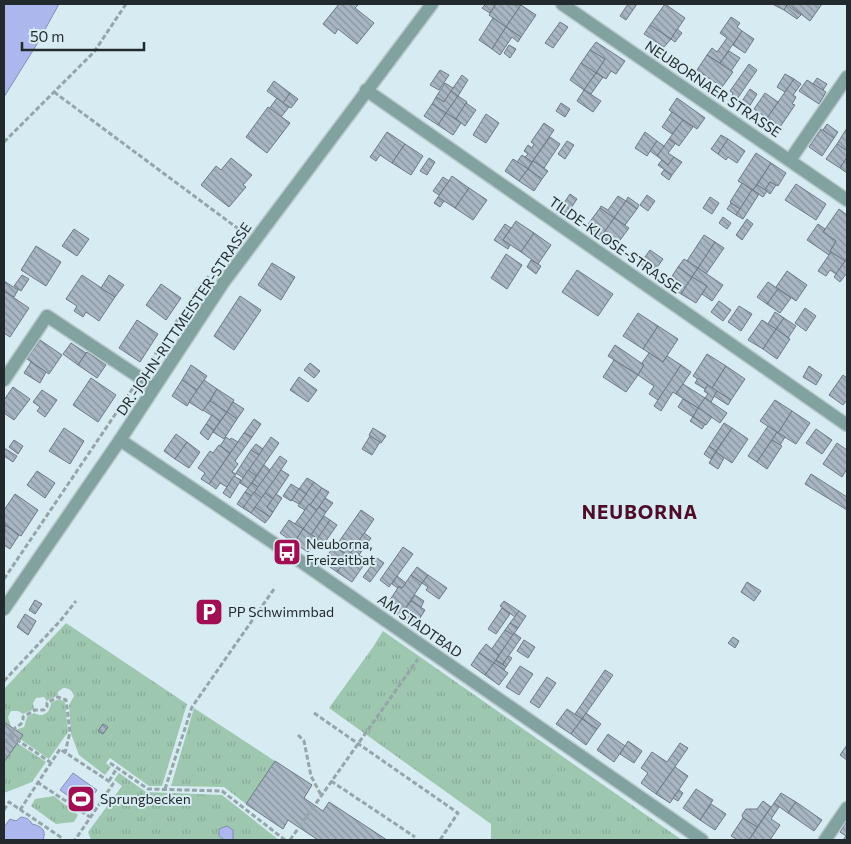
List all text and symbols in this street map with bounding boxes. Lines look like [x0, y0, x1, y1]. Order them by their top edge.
scale bar [22, 20, 145, 52]
text: 50 m [30, 27, 64, 45]
street label: NEUBORNAER STRASSE [642, 37, 784, 140]
street label: TILDE-KLOSE-STRASSE [546, 193, 685, 297]
street label: DR.-JOHN-RITTMEISTER-STRASSE [112, 219, 255, 418]
district label: NEUBORNA [582, 500, 698, 523]
place label: Neuborna, Freizeitbat [306, 535, 375, 568]
bus stop icon: Neuborna, Freizeitbat [272, 537, 302, 567]
street label: AM STADTBAD [375, 590, 466, 661]
parking icon: PP Schwimmbad [194, 597, 224, 627]
place label: PP Schwimmbad [228, 603, 334, 620]
sports icon: Sprungbecken [66, 784, 96, 814]
place label: Sprungbecken [100, 790, 191, 807]

